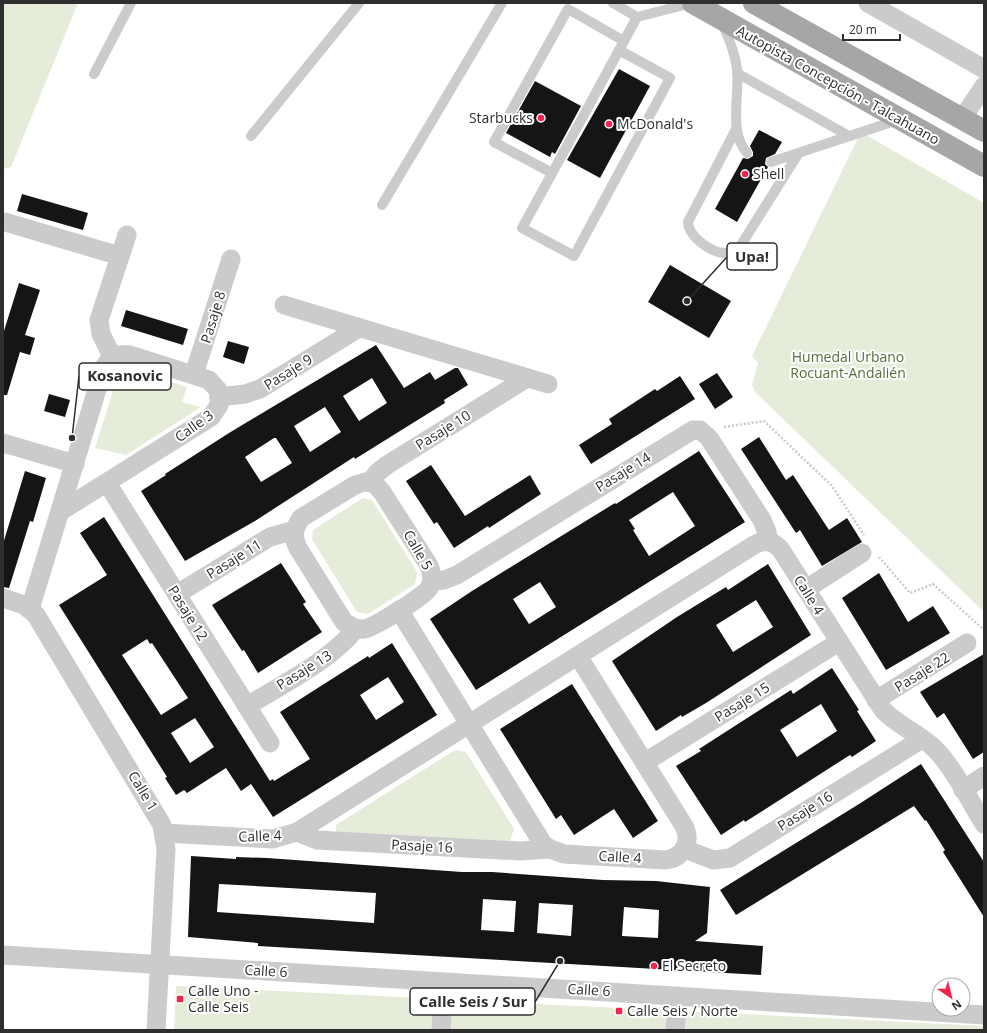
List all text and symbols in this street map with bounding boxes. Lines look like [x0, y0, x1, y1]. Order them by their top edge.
scale bar [843, 16, 900, 42]
street label: Autopista Concepción - Talcahuano [733, 21, 943, 148]
text: 20 m [849, 21, 877, 38]
place label: Starbucks [469, 108, 533, 127]
marker: Starbucks [536, 113, 546, 123]
place label: McDonald's [617, 114, 693, 133]
marker: McDonald's [604, 119, 614, 129]
place label: Shell [753, 164, 784, 183]
marker: Shell [740, 169, 750, 179]
callout: Upa! [727, 243, 777, 270]
text: Upa! [735, 246, 769, 266]
street label: Pasaje 8 [196, 288, 229, 345]
park label: Humedal Urbano Rocuant-Andalién [790, 347, 906, 382]
street label: Pasaje 9 [260, 349, 316, 394]
callout: Kosanovic [79, 363, 171, 390]
text: Kosanovic [87, 365, 163, 385]
street label: Calle 3 [171, 405, 217, 446]
street label: Pasaje 10 [412, 405, 474, 454]
street label: Pasaje 14 [592, 447, 654, 496]
street label: Calle 5 [399, 526, 437, 573]
street label: Pasaje 11 [203, 534, 265, 583]
street label: Calle 4 [790, 571, 829, 618]
street label: Pasaje 12 [164, 582, 213, 644]
street label: Pasaje 13 [273, 645, 335, 694]
street label: Pasaje 22 [891, 647, 953, 696]
street label: Pasaje 15 [711, 677, 773, 726]
street label: Calle 1 [124, 767, 163, 814]
street label: Pasaje 16 [774, 786, 836, 835]
street label: Calle 4 [238, 825, 282, 846]
street label: Pasaje 16 [391, 834, 453, 857]
street label: Calle 4 [598, 846, 642, 867]
place label: El Secreto [662, 956, 726, 975]
street label: Calle 6 [244, 960, 288, 981]
marker: El Secreto [649, 961, 659, 971]
north arrow [931, 977, 971, 1017]
street label: Calle 6 [567, 979, 611, 1000]
place label: Calle Uno - Calle Seis [188, 981, 259, 1016]
callout: Calle Seis / Sur [410, 988, 535, 1015]
text: Calle Seis / Sur [419, 991, 527, 1011]
marker: Calle Uno - Calle Seis [175, 994, 185, 1004]
text: N [949, 997, 965, 1014]
place label: Calle Seis / Norte [627, 1001, 738, 1020]
marker: Calle Seis / Norte [614, 1006, 624, 1016]

